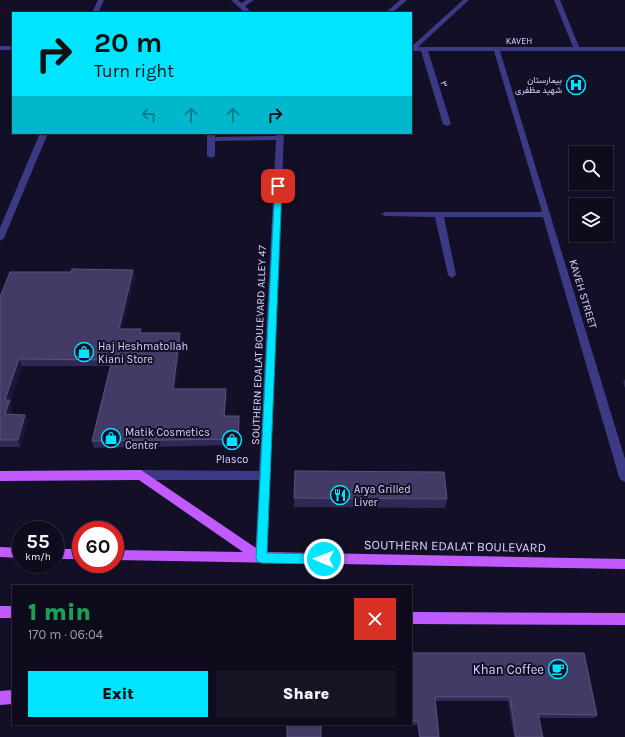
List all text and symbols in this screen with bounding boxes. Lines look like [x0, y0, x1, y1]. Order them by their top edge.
text: 20 m [94, 26, 162, 59]
icon: right [28, 28, 80, 80]
street label: KAVEH [506, 36, 532, 46]
text: Turn right [94, 60, 174, 82]
hospital icon: بیمارستان شهید مظفری [565, 74, 587, 96]
place label: بیمارستان شهید مظفری [515, 75, 562, 96]
street label: ۳ [438, 80, 450, 88]
icon: left [138, 104, 160, 126]
icon: ahead [180, 104, 202, 126]
icon: ahead [222, 104, 244, 126]
icon: right [264, 104, 286, 126]
map controls [569, 146, 613, 242]
button: search [569, 146, 613, 190]
pin [261, 169, 295, 203]
icon: arrive [267, 175, 289, 197]
button: layers [569, 198, 613, 242]
street label: SOUTHERN EDALAT BOULEVARD ALLEY 47 [249, 245, 269, 445]
street label: KAVEH STREET [566, 258, 600, 331]
place label: Haj Heshmatollah Kiani Store [98, 340, 188, 366]
shop icon: Haj Heshmatollah Kiani Store [73, 341, 95, 363]
place label: Matik Cosmetics Center [125, 426, 210, 452]
shop icon: Matik Cosmetics Center [100, 427, 122, 449]
shop icon: Plasco [221, 429, 243, 451]
place label: Plasco [216, 453, 248, 466]
place label: Arya Grilled Liver [354, 483, 411, 509]
restaurant icon: Arya Grilled Liver [329, 484, 351, 506]
speed limit sign: 60 [72, 521, 124, 573]
text: 55 [26, 530, 50, 553]
street label: SOUTHERN EDALAT BOULEVARD [364, 537, 546, 555]
position arrow [303, 538, 345, 580]
text: km/h [25, 551, 51, 563]
text: 1 min [28, 598, 91, 626]
button: close [354, 598, 396, 640]
text: 170 m · 06:04 [28, 627, 103, 642]
cafe icon: Khan Coffee [547, 658, 569, 680]
place label: Khan Coffee [473, 662, 544, 677]
button: Exit [28, 671, 208, 717]
button: Share [216, 671, 396, 717]

